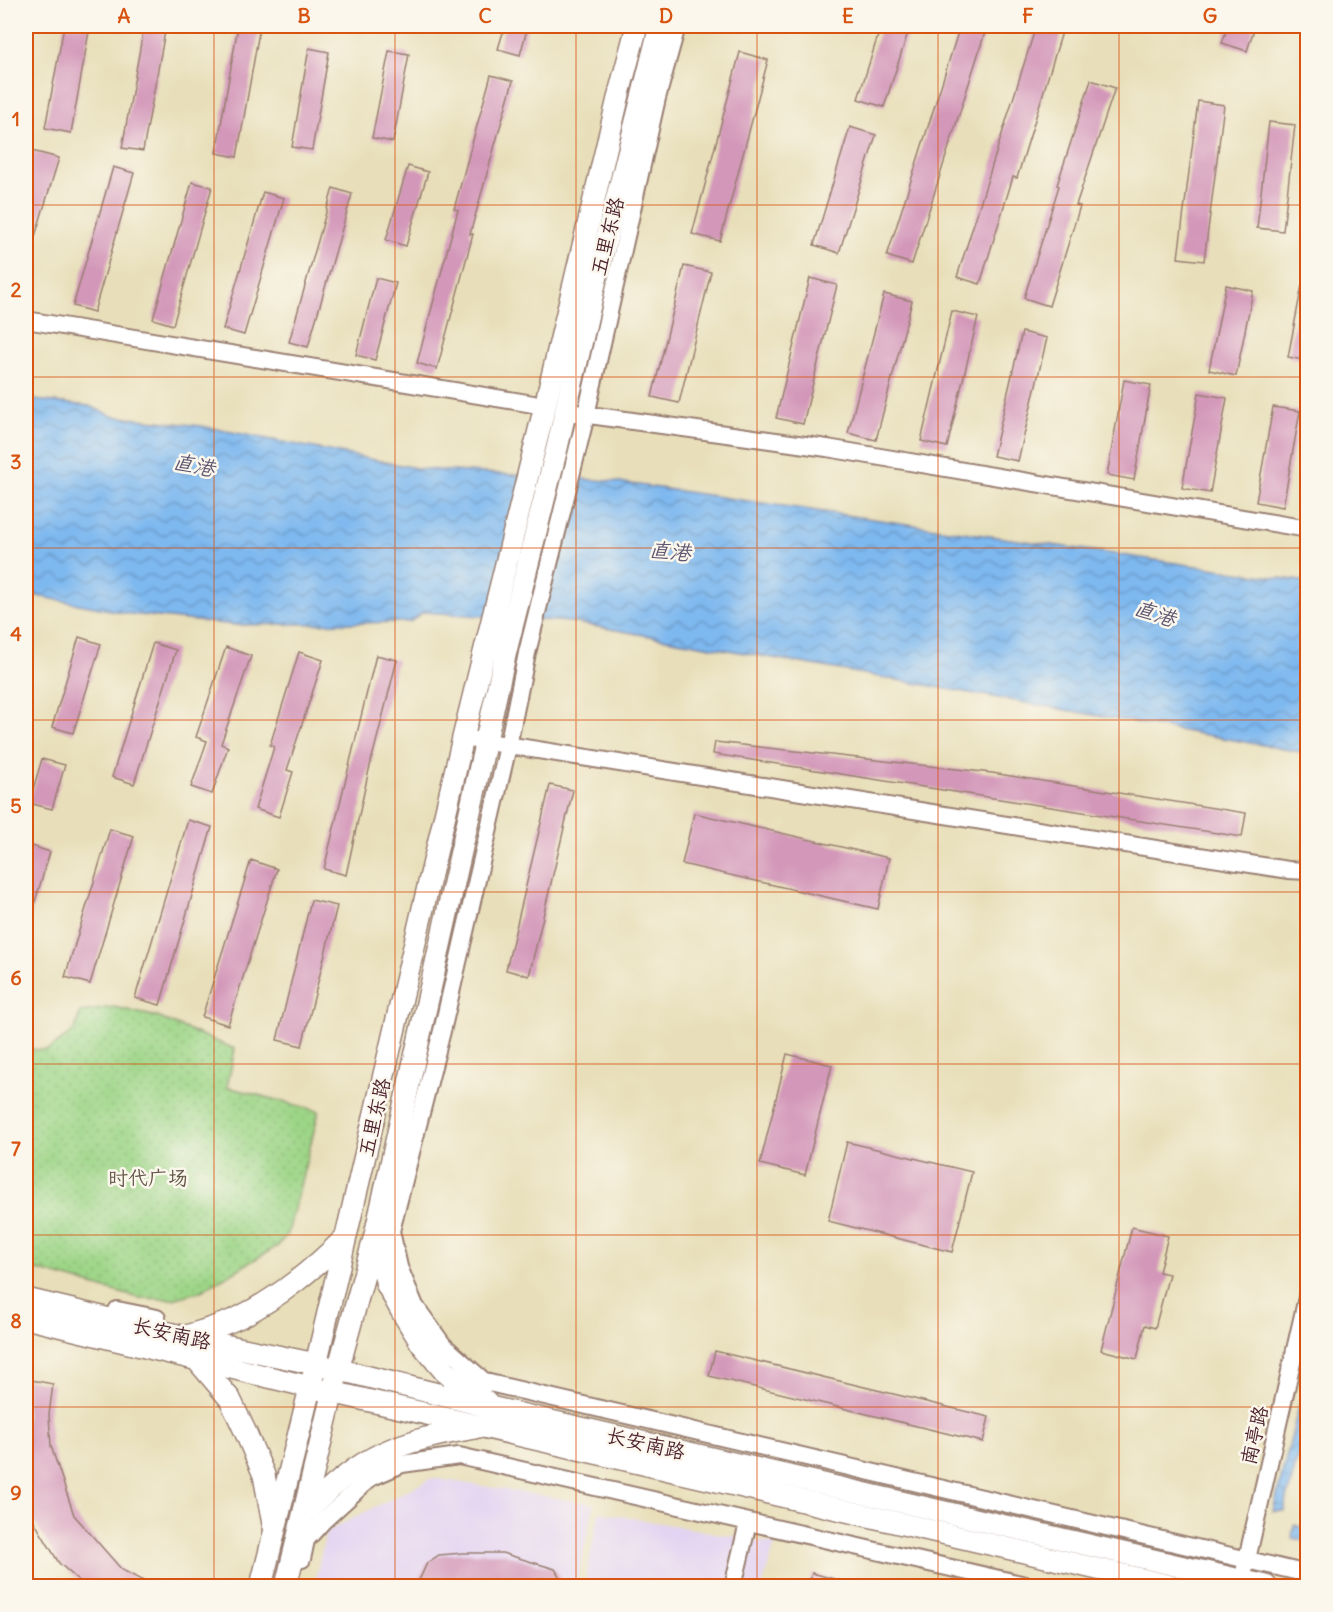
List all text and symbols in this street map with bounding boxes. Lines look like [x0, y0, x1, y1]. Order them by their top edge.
text: A [118, 3, 131, 28]
text: B [297, 3, 311, 28]
text: C [478, 3, 492, 28]
text: D [659, 3, 673, 28]
text: E [842, 3, 854, 28]
text: F [1022, 3, 1034, 28]
text: G [1203, 3, 1217, 28]
text: 1 [12, 106, 20, 131]
street label: 五里东路 [585, 193, 629, 278]
text: 2 [11, 277, 22, 302]
water label: 直港 [171, 448, 219, 483]
text: 3 [10, 449, 22, 474]
water label: 直港 [648, 536, 694, 566]
water label: 直港 [1131, 594, 1181, 633]
text: 4 [10, 621, 22, 646]
text: 5 [10, 793, 22, 818]
text: 6 [10, 965, 22, 990]
street label: 五里东路 [353, 1074, 395, 1159]
text: 7 [11, 1136, 21, 1161]
park label: 时代广场 [108, 1165, 188, 1190]
text: 8 [10, 1308, 22, 1333]
street label: 长安南路 [130, 1312, 215, 1354]
street label: 南亭路 [1235, 1402, 1273, 1467]
street label: 长安南路 [604, 1422, 689, 1464]
text: 9 [10, 1480, 22, 1505]

